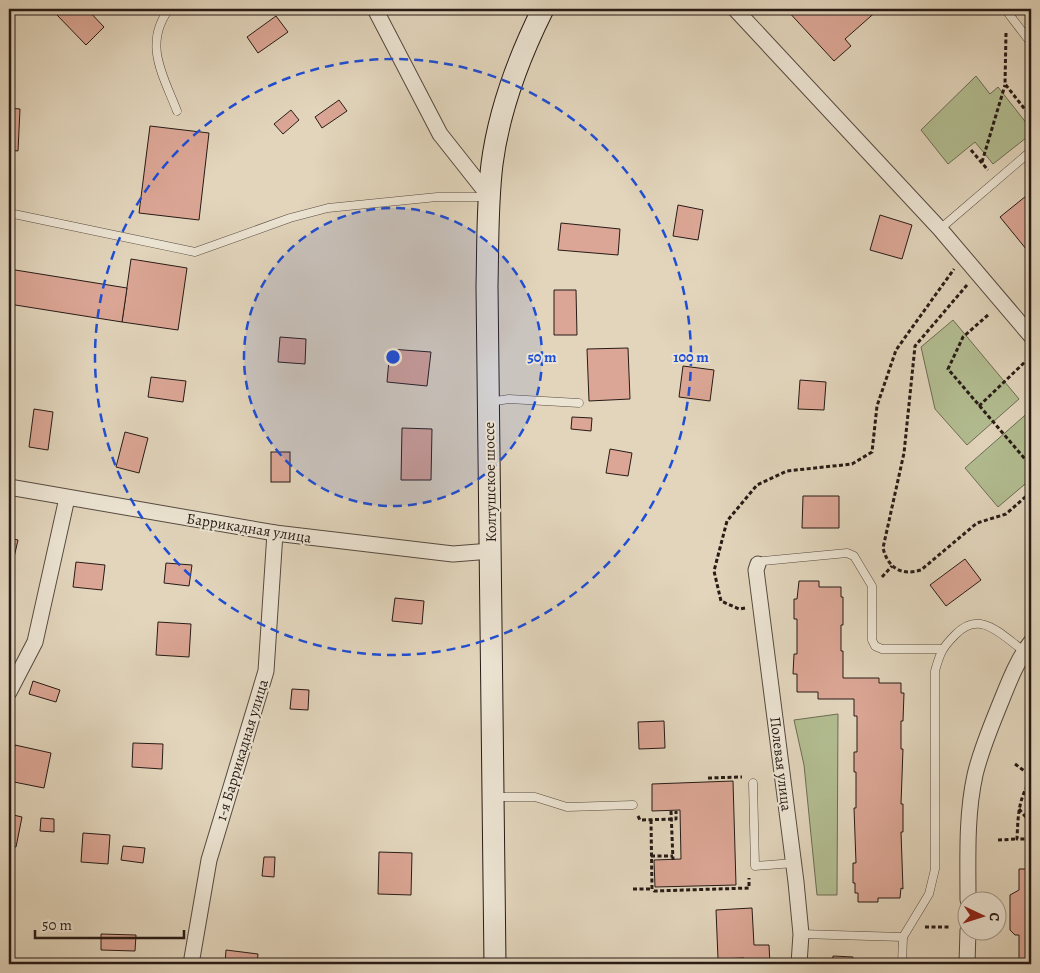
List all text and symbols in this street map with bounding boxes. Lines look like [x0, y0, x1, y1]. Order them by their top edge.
text: 50 m [527, 347, 557, 367]
text: 100 m [673, 347, 709, 367]
centre of rings [384, 348, 402, 366]
street label: Колтушское шоссе [479, 421, 501, 542]
street label: Баррикадная улица [185, 508, 313, 548]
street label: 1-я Баррикадная улица [211, 677, 273, 823]
street label: Полевая улица [765, 716, 797, 812]
north arrow [958, 890, 1008, 940]
scale bar [35, 908, 184, 940]
text: С [985, 912, 1004, 922]
text: 50 m [42, 915, 72, 935]

